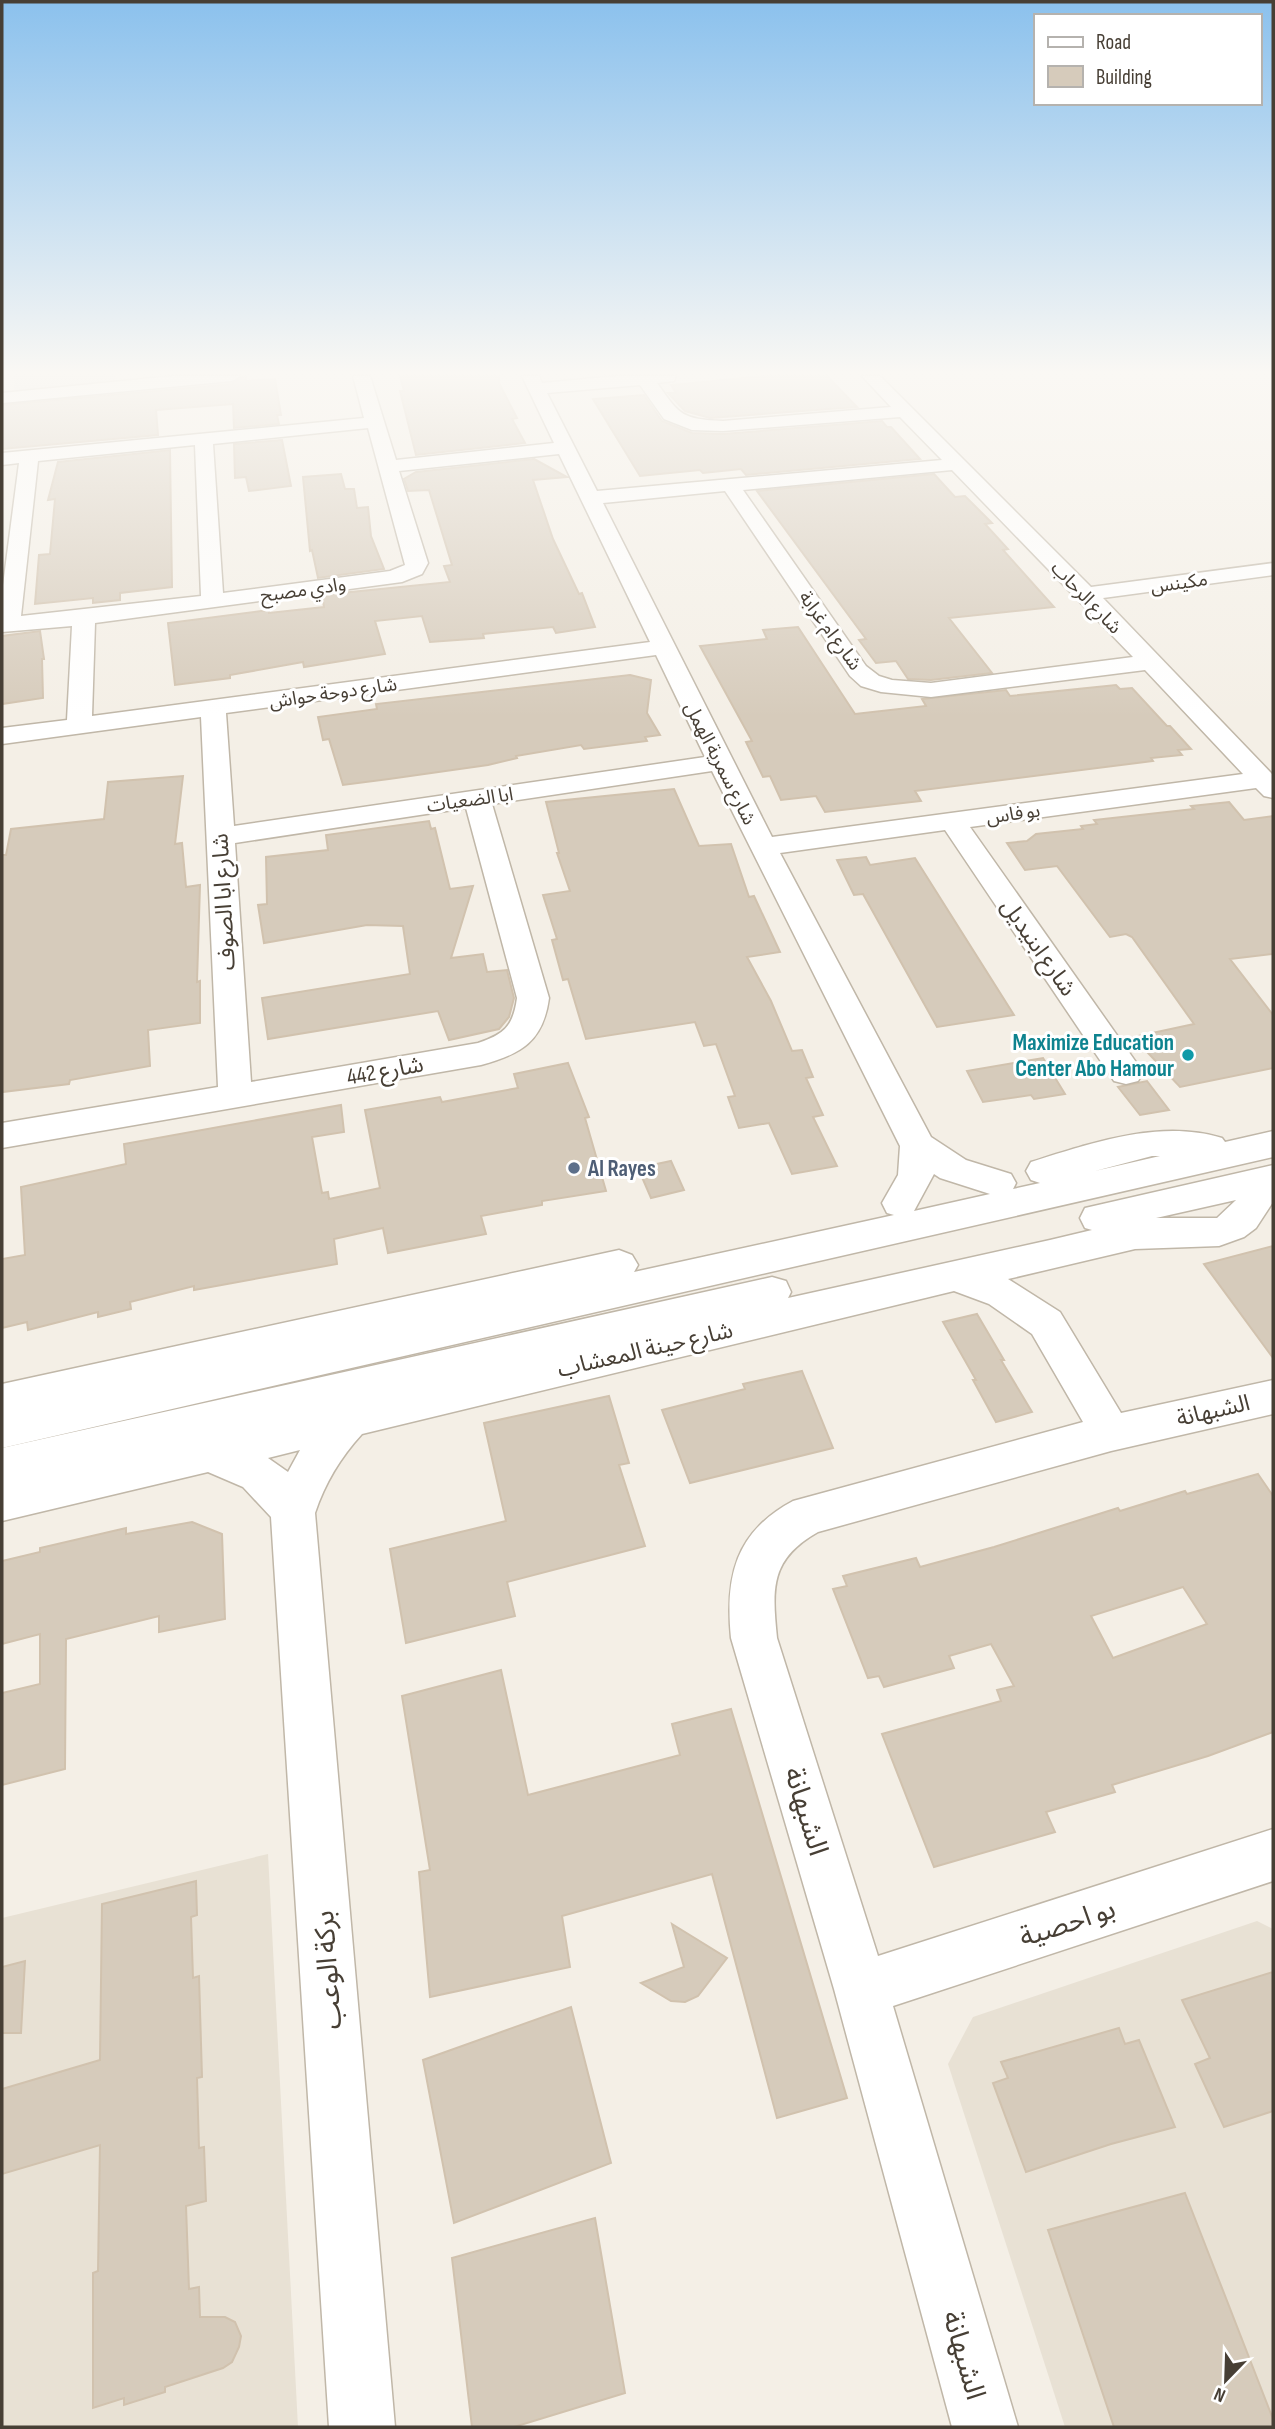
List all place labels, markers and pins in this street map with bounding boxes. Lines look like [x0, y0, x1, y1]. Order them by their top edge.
place label: Maximize Education Center Abo Hamour [1013, 1029, 1174, 1083]
marker: Maximize Education Center Abo Hamour [1180, 1047, 1196, 1063]
place label: Al Rayes [587, 1155, 656, 1183]
marker: Al Rayes [566, 1160, 582, 1176]

